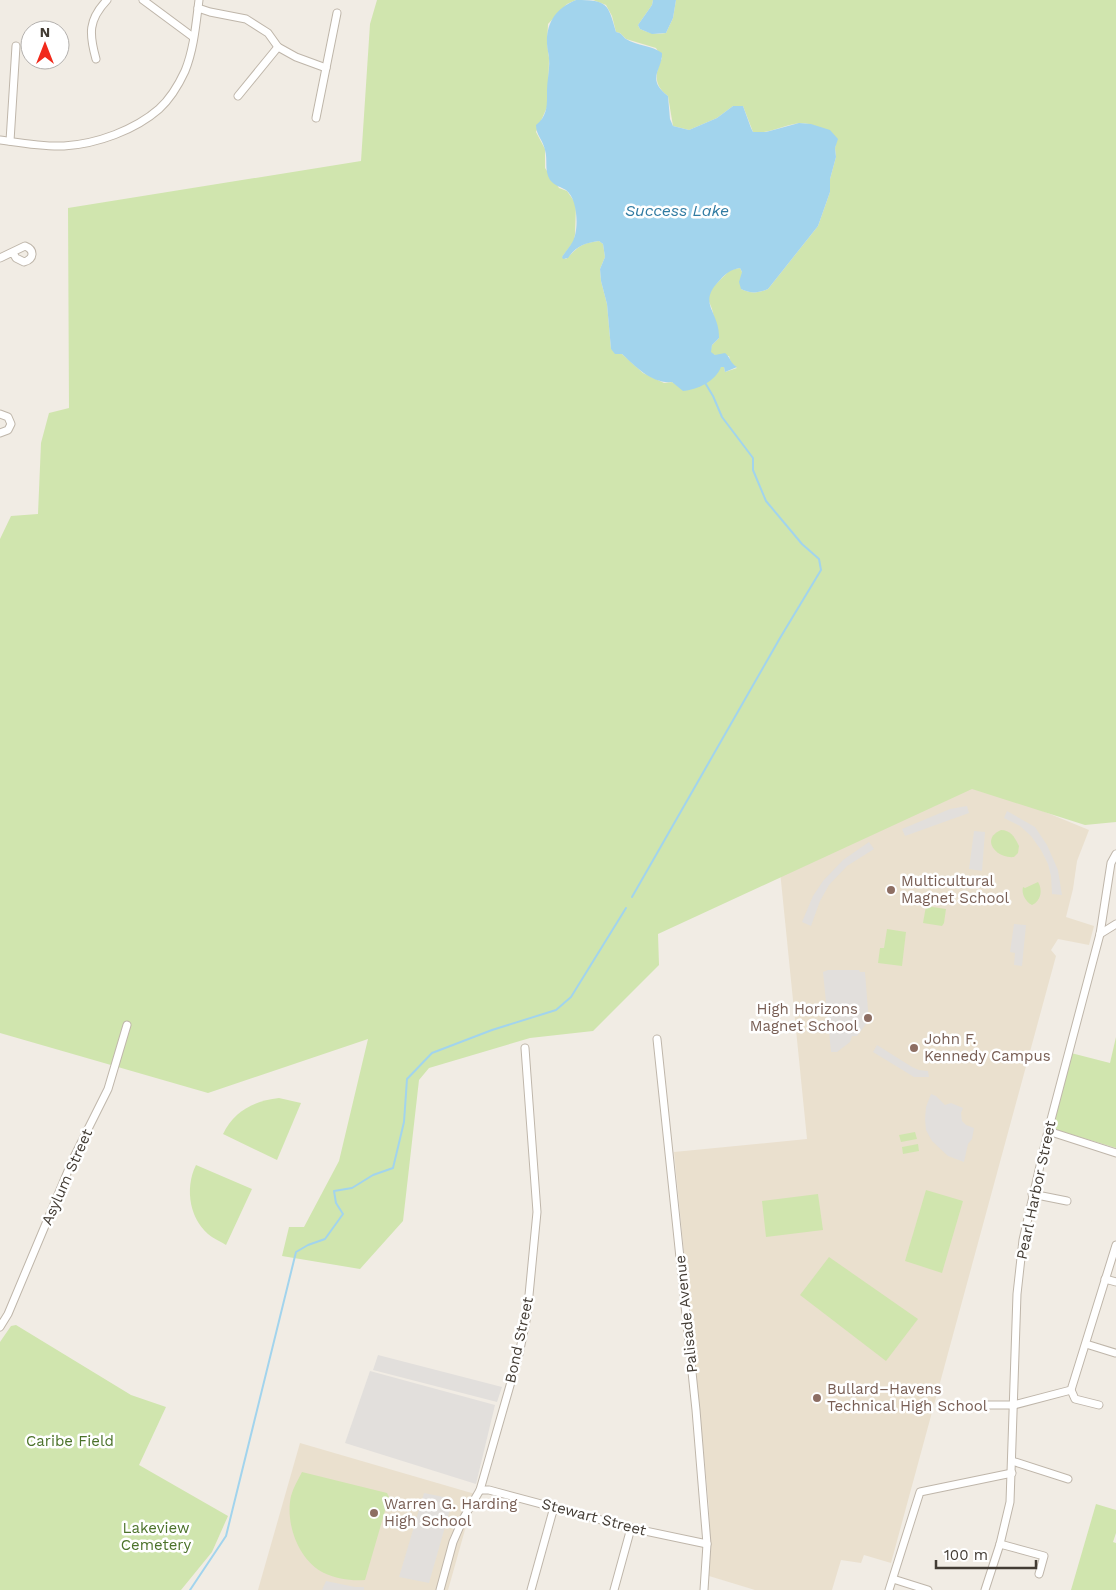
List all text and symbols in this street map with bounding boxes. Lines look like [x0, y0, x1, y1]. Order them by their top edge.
north arrow [20, 20, 70, 70]
text: N [40, 24, 50, 40]
water label: Success Lake [625, 201, 729, 220]
place label: Multicultural Magnet School [901, 872, 1010, 907]
marker: Multicultural Magnet School [885, 884, 897, 896]
place label: High Horizons Magnet School [750, 1000, 858, 1035]
marker: High Horizons Magnet School [862, 1012, 874, 1024]
place label: John F. Kennedy Campus [924, 1030, 1051, 1065]
marker: John F. Kennedy Campus [908, 1042, 920, 1054]
street label: Pearl Harbor Street [1012, 1118, 1060, 1261]
street label: Asylum Street [38, 1125, 97, 1228]
street label: Palisade Avenue [671, 1254, 701, 1374]
street label: Bond Street [501, 1295, 537, 1385]
place label: Bullard–Havens Technical High School [827, 1380, 988, 1415]
marker: Bullard–Havens Technical High School [811, 1392, 823, 1404]
park label: Caribe Field [26, 1432, 114, 1450]
street label: Stewart Street [540, 1494, 649, 1540]
place label: Warren G. Harding High School [384, 1495, 517, 1530]
marker: Warren G. Harding High School [368, 1507, 380, 1519]
park label: Lakeview Cemetery [121, 1519, 191, 1554]
scale bar [936, 1538, 1036, 1570]
text: 100 m [944, 1546, 988, 1564]

